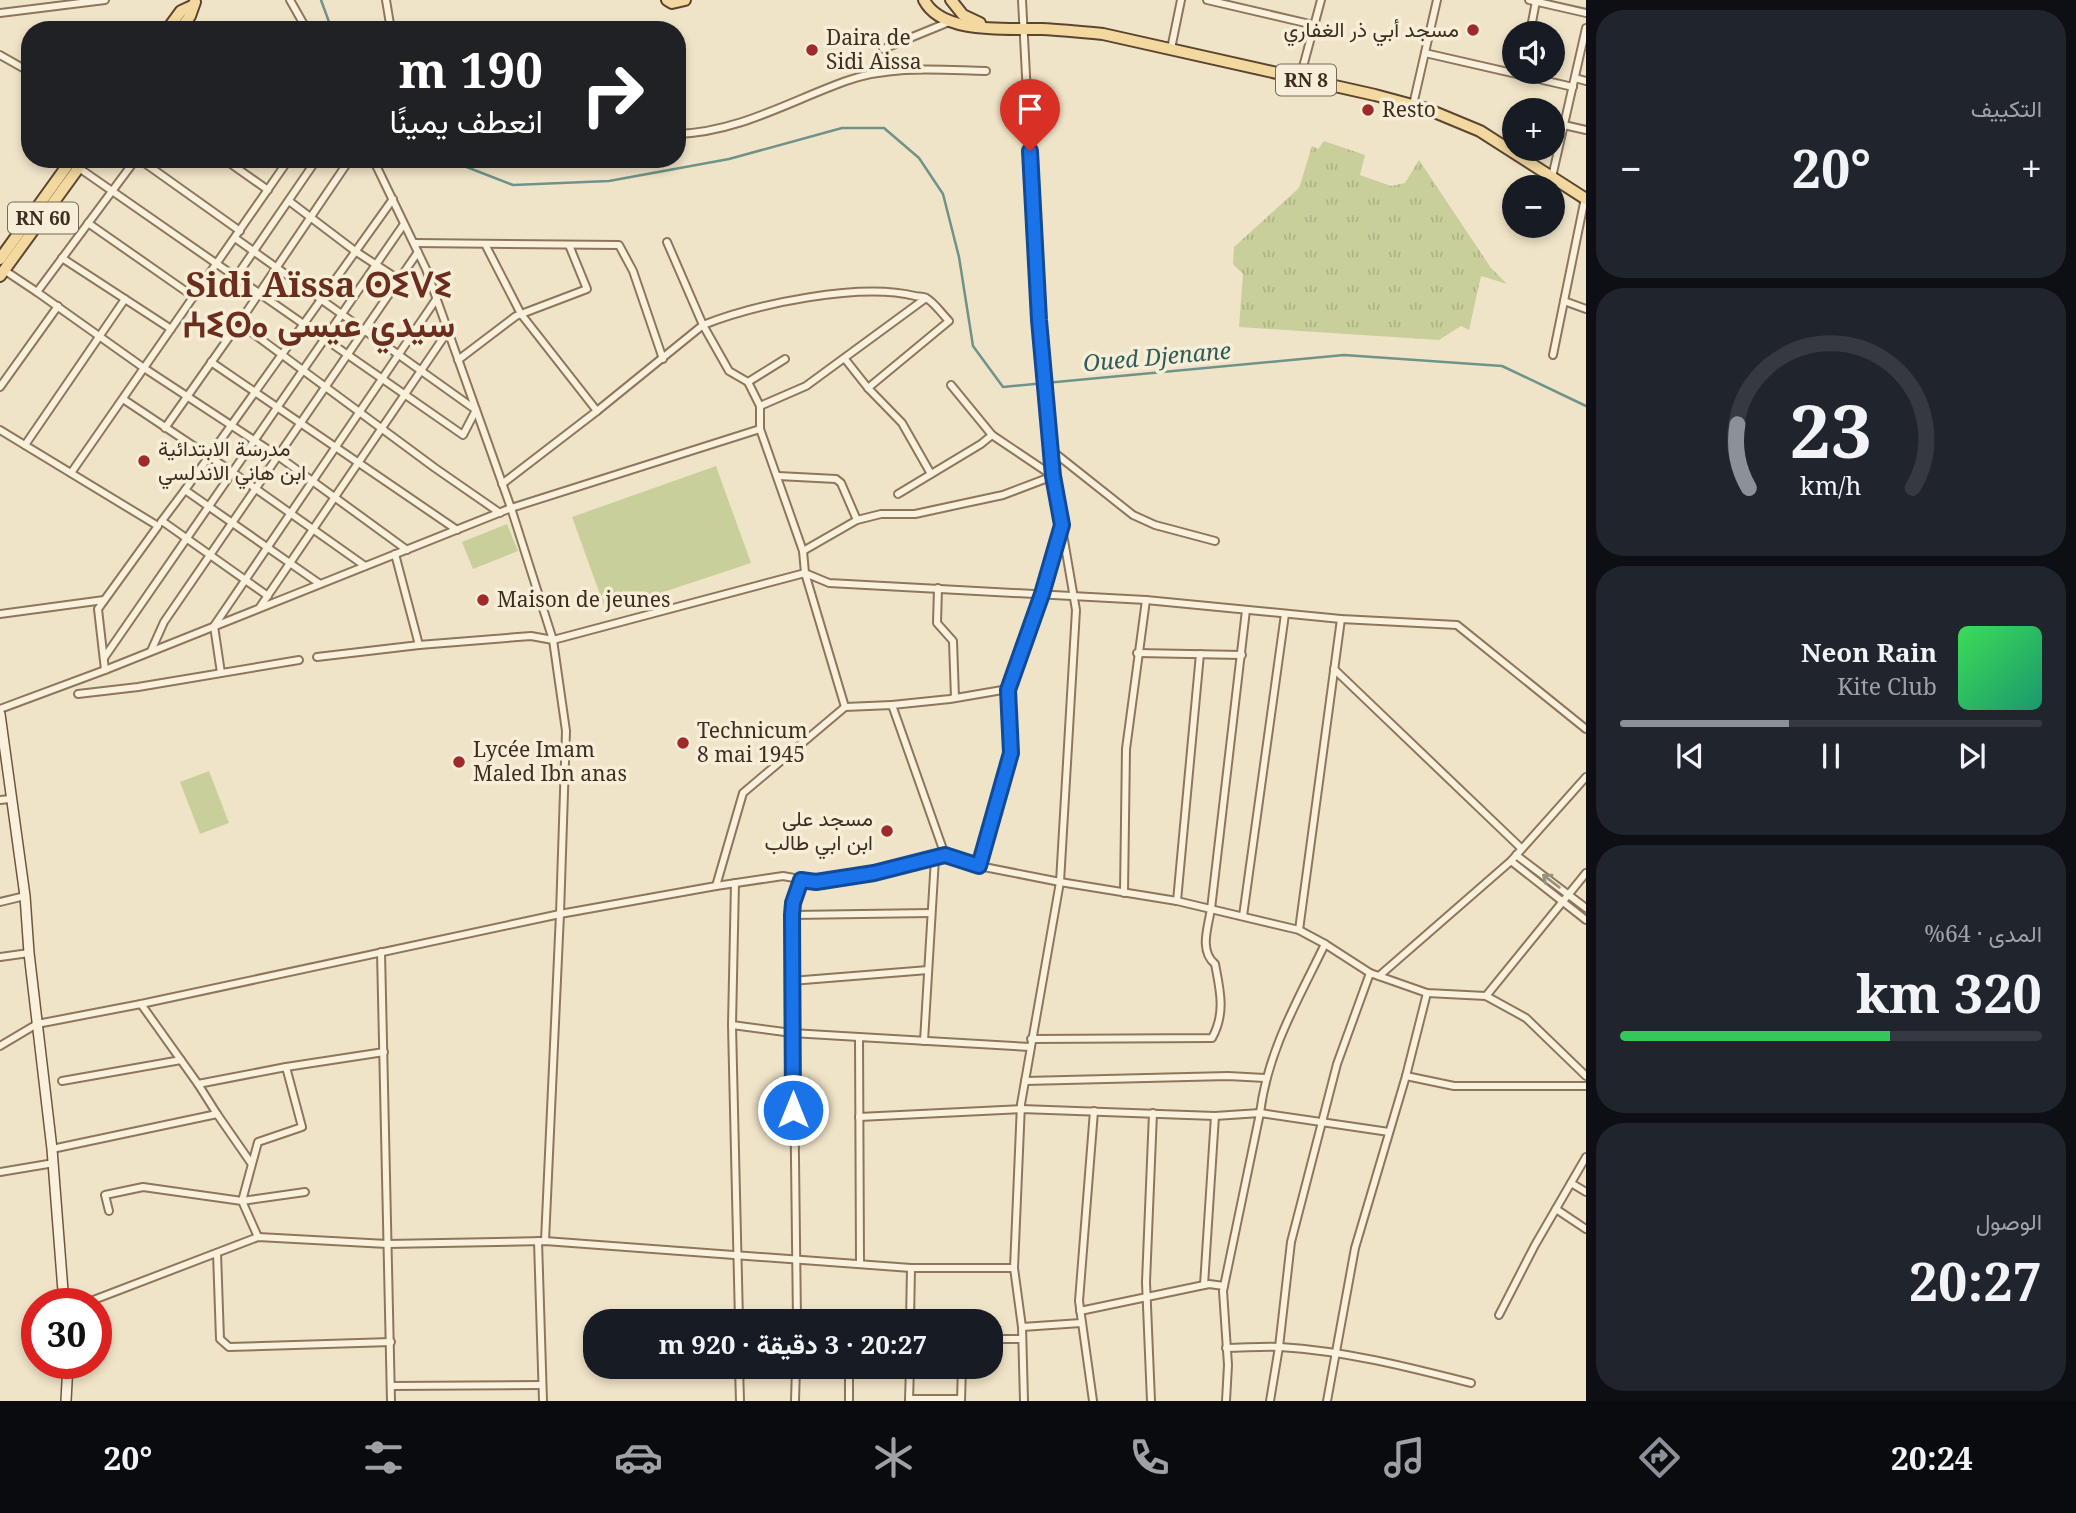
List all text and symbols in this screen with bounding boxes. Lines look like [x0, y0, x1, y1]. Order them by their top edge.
place label: مسجد أبي ذر الغفاري [1283, 15, 1459, 47]
map controls [1502, 21, 1565, 238]
button: sound [1502, 21, 1565, 84]
marker: مسجد أبي ذر الغفاري [1465, 22, 1481, 38]
place label: Daira de Sidi Aissa [826, 23, 922, 75]
text: 190 m [399, 36, 543, 102]
marker: Daira de Sidi Aissa [804, 42, 820, 58]
icon: right [567, 49, 658, 140]
road number: RN 8 [1276, 64, 1336, 96]
pin [1000, 79, 1060, 151]
icon: arrive [1011, 90, 1049, 128]
text: التكييف [1971, 92, 2042, 124]
place label: Resto [1382, 95, 1436, 123]
button: + [1502, 98, 1565, 161]
text: انعطف يمينًا [389, 99, 543, 142]
marker: Resto [1360, 102, 1376, 118]
text: 20° [1792, 132, 1871, 203]
text: − [1620, 142, 1642, 194]
text: + [2021, 142, 2042, 194]
button: − [1502, 175, 1565, 238]
road number: RN 60 [8, 202, 78, 233]
district label: Sidi Aïssa ⵙⵉⴸⵉ ⵄⵉⵙⴰ سيدي عيسى [183, 260, 455, 354]
water label: Oued Djenane [1082, 334, 1232, 378]
text: 23 [1790, 381, 1872, 480]
place label: مدرسة الابتدائية ابن هاني الاندلسي [158, 434, 306, 490]
marker: مدرسة الابتدائية ابن هاني الاندلسي [136, 453, 152, 469]
text: km/h [1800, 468, 1862, 502]
place label: Maison de jeunes [497, 585, 671, 613]
marker: Maison de jeunes [475, 592, 491, 608]
text: Neon Rain [1801, 634, 1937, 670]
text: Kite Club [1837, 670, 1937, 702]
place label: Technicum 8 mai 1945 [697, 716, 808, 768]
place label: Lycée Imam Maled Ibn anas [473, 735, 627, 787]
marker: Technicum 8 mai 1945 [675, 735, 691, 751]
icon: previous [1671, 737, 1709, 775]
icon: pause [1812, 737, 1850, 775]
icon: next [1953, 737, 1991, 775]
marker: Lycée Imam Maled Ibn anas [451, 754, 467, 770]
place label: مسجد علي ابن ابي طالب [764, 804, 873, 860]
marker: مسجد علي ابن ابي طالب [879, 823, 895, 839]
one-way arrow [1542, 874, 1561, 889]
text: المدى · 64% [1924, 917, 2042, 949]
text: 320 km [1856, 957, 2042, 1028]
position arrow [756, 1073, 830, 1147]
text: الوصول [1976, 1205, 2042, 1237]
text: 20:27 [1909, 1245, 2042, 1316]
speed limit sign: 30 [21, 1288, 112, 1379]
text: 20:27 · 3 دقيقة · 920 m [659, 1326, 927, 1362]
icon: filters [359, 1433, 408, 1482]
icon: car [614, 1433, 663, 1482]
icon: climate [869, 1433, 918, 1482]
icon: phone [1125, 1433, 1174, 1482]
icon: music [1380, 1433, 1429, 1482]
icon: directions [1635, 1433, 1684, 1482]
text: 20° [103, 1436, 152, 1479]
text: 20:24 [1891, 1436, 1973, 1479]

